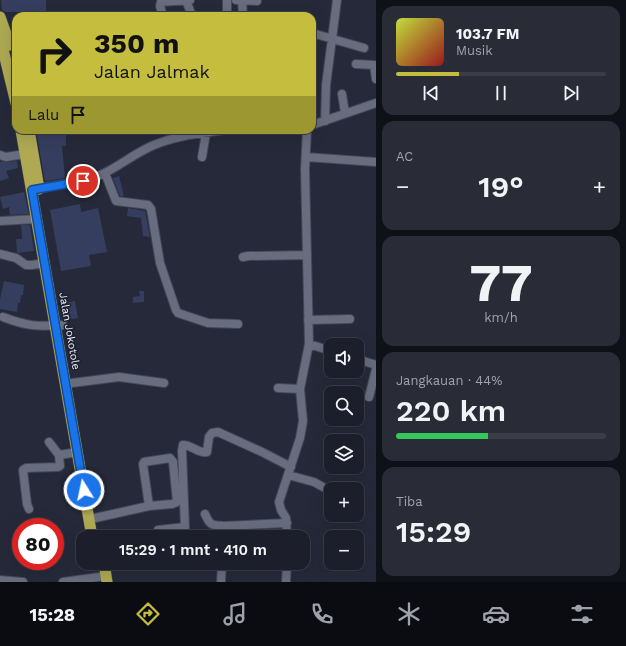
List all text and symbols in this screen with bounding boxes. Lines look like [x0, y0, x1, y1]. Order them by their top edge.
text: 103.7 FM [456, 25, 519, 43]
text: 350 m [94, 27, 179, 60]
icon: right [28, 28, 80, 80]
text: Musik [456, 43, 493, 58]
text: Jalan Jalmak [94, 61, 210, 82]
icon: previous [420, 82, 442, 104]
icon: pause [490, 82, 512, 104]
icon: next [560, 82, 582, 104]
icon: arrive [67, 104, 89, 126]
text: Lalu [28, 106, 59, 124]
text: AC [396, 149, 413, 164]
pin [66, 164, 100, 198]
text: 19° [478, 169, 524, 204]
icon: arrive [72, 170, 94, 192]
text: − [396, 174, 409, 199]
text: + [593, 174, 606, 199]
text: 77 [469, 253, 533, 314]
street label: Jalan Jokotole [56, 291, 83, 371]
text: km/h [484, 310, 518, 325]
map controls [324, 338, 364, 570]
button: sound [324, 338, 364, 378]
text: Jangkauan · 44% [396, 373, 502, 388]
button: search [324, 386, 364, 426]
text: 220 km [396, 393, 506, 428]
button: layers [324, 434, 364, 474]
position arrow [63, 469, 105, 511]
button: + [324, 482, 364, 522]
text: Tiba [396, 494, 423, 509]
text: 15:29 [396, 514, 471, 549]
speed limit sign: 80 [12, 518, 64, 570]
button: − [324, 530, 364, 570]
text: 15:29 · 1 mnt · 410 m [119, 541, 267, 559]
icon: directions [134, 600, 162, 628]
icon: music [221, 600, 249, 628]
icon: phone [308, 600, 336, 628]
icon: climate [395, 600, 423, 628]
icon: car [482, 600, 510, 628]
icon: filters [568, 600, 596, 628]
text: 15:28 [29, 604, 75, 625]

